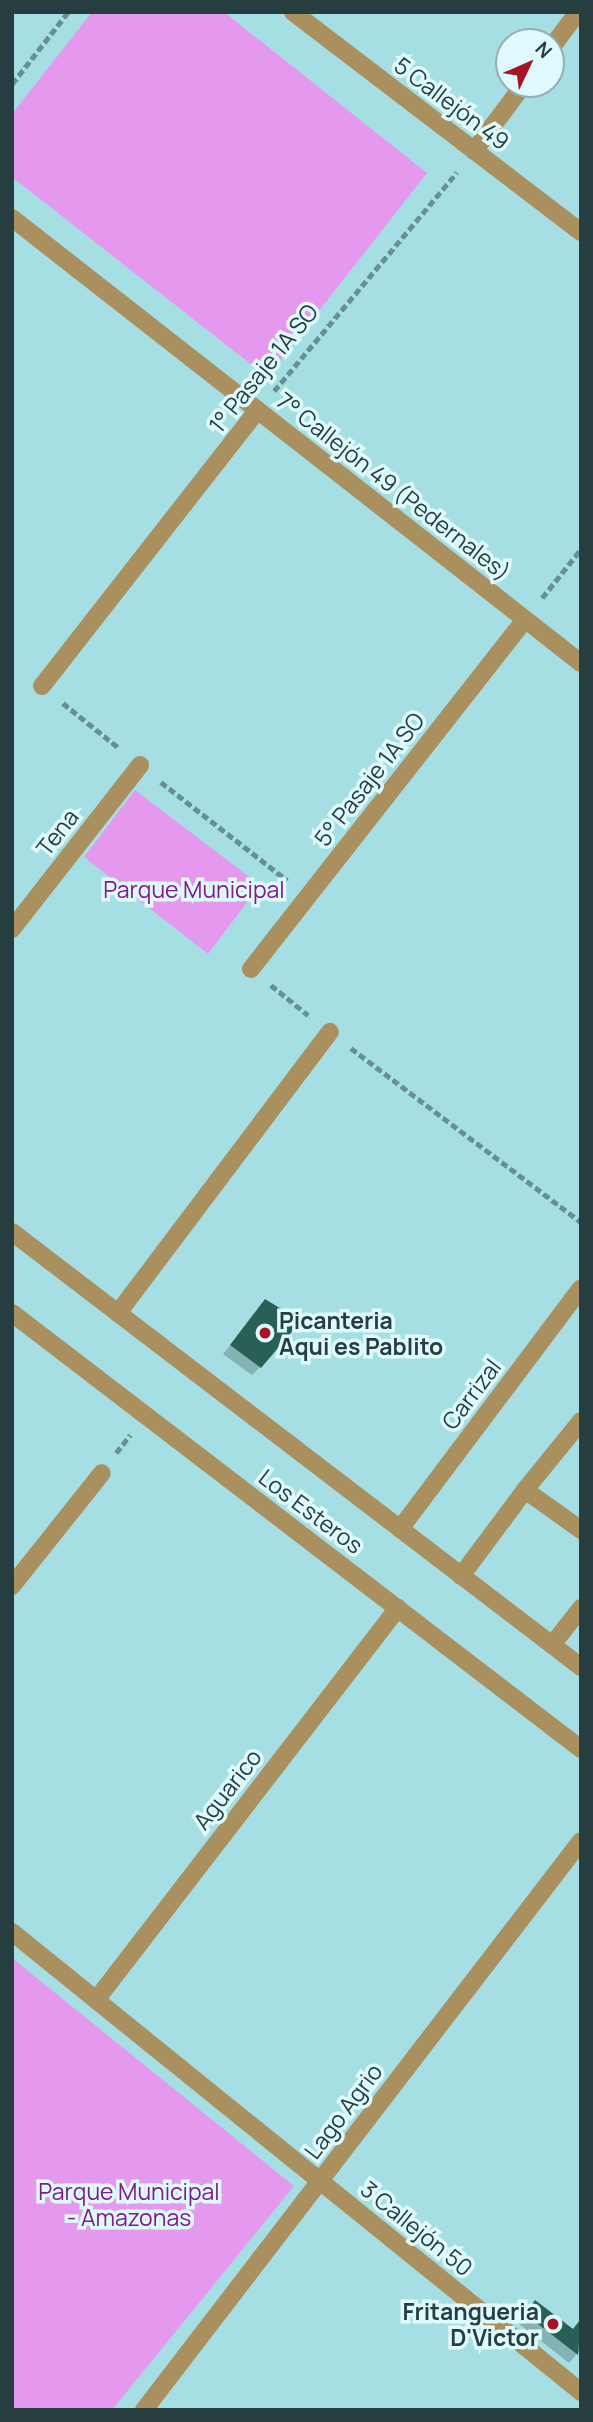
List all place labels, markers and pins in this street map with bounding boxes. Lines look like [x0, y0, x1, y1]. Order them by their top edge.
place label: Picanteria Aqui es Pablito [279, 1306, 443, 1360]
marker: Picanteria Aqui es Pablito [257, 1325, 273, 1341]
place label: Fritangueria D'Victor [402, 2297, 539, 2351]
marker: Fritangueria D'Victor [545, 2316, 561, 2332]

